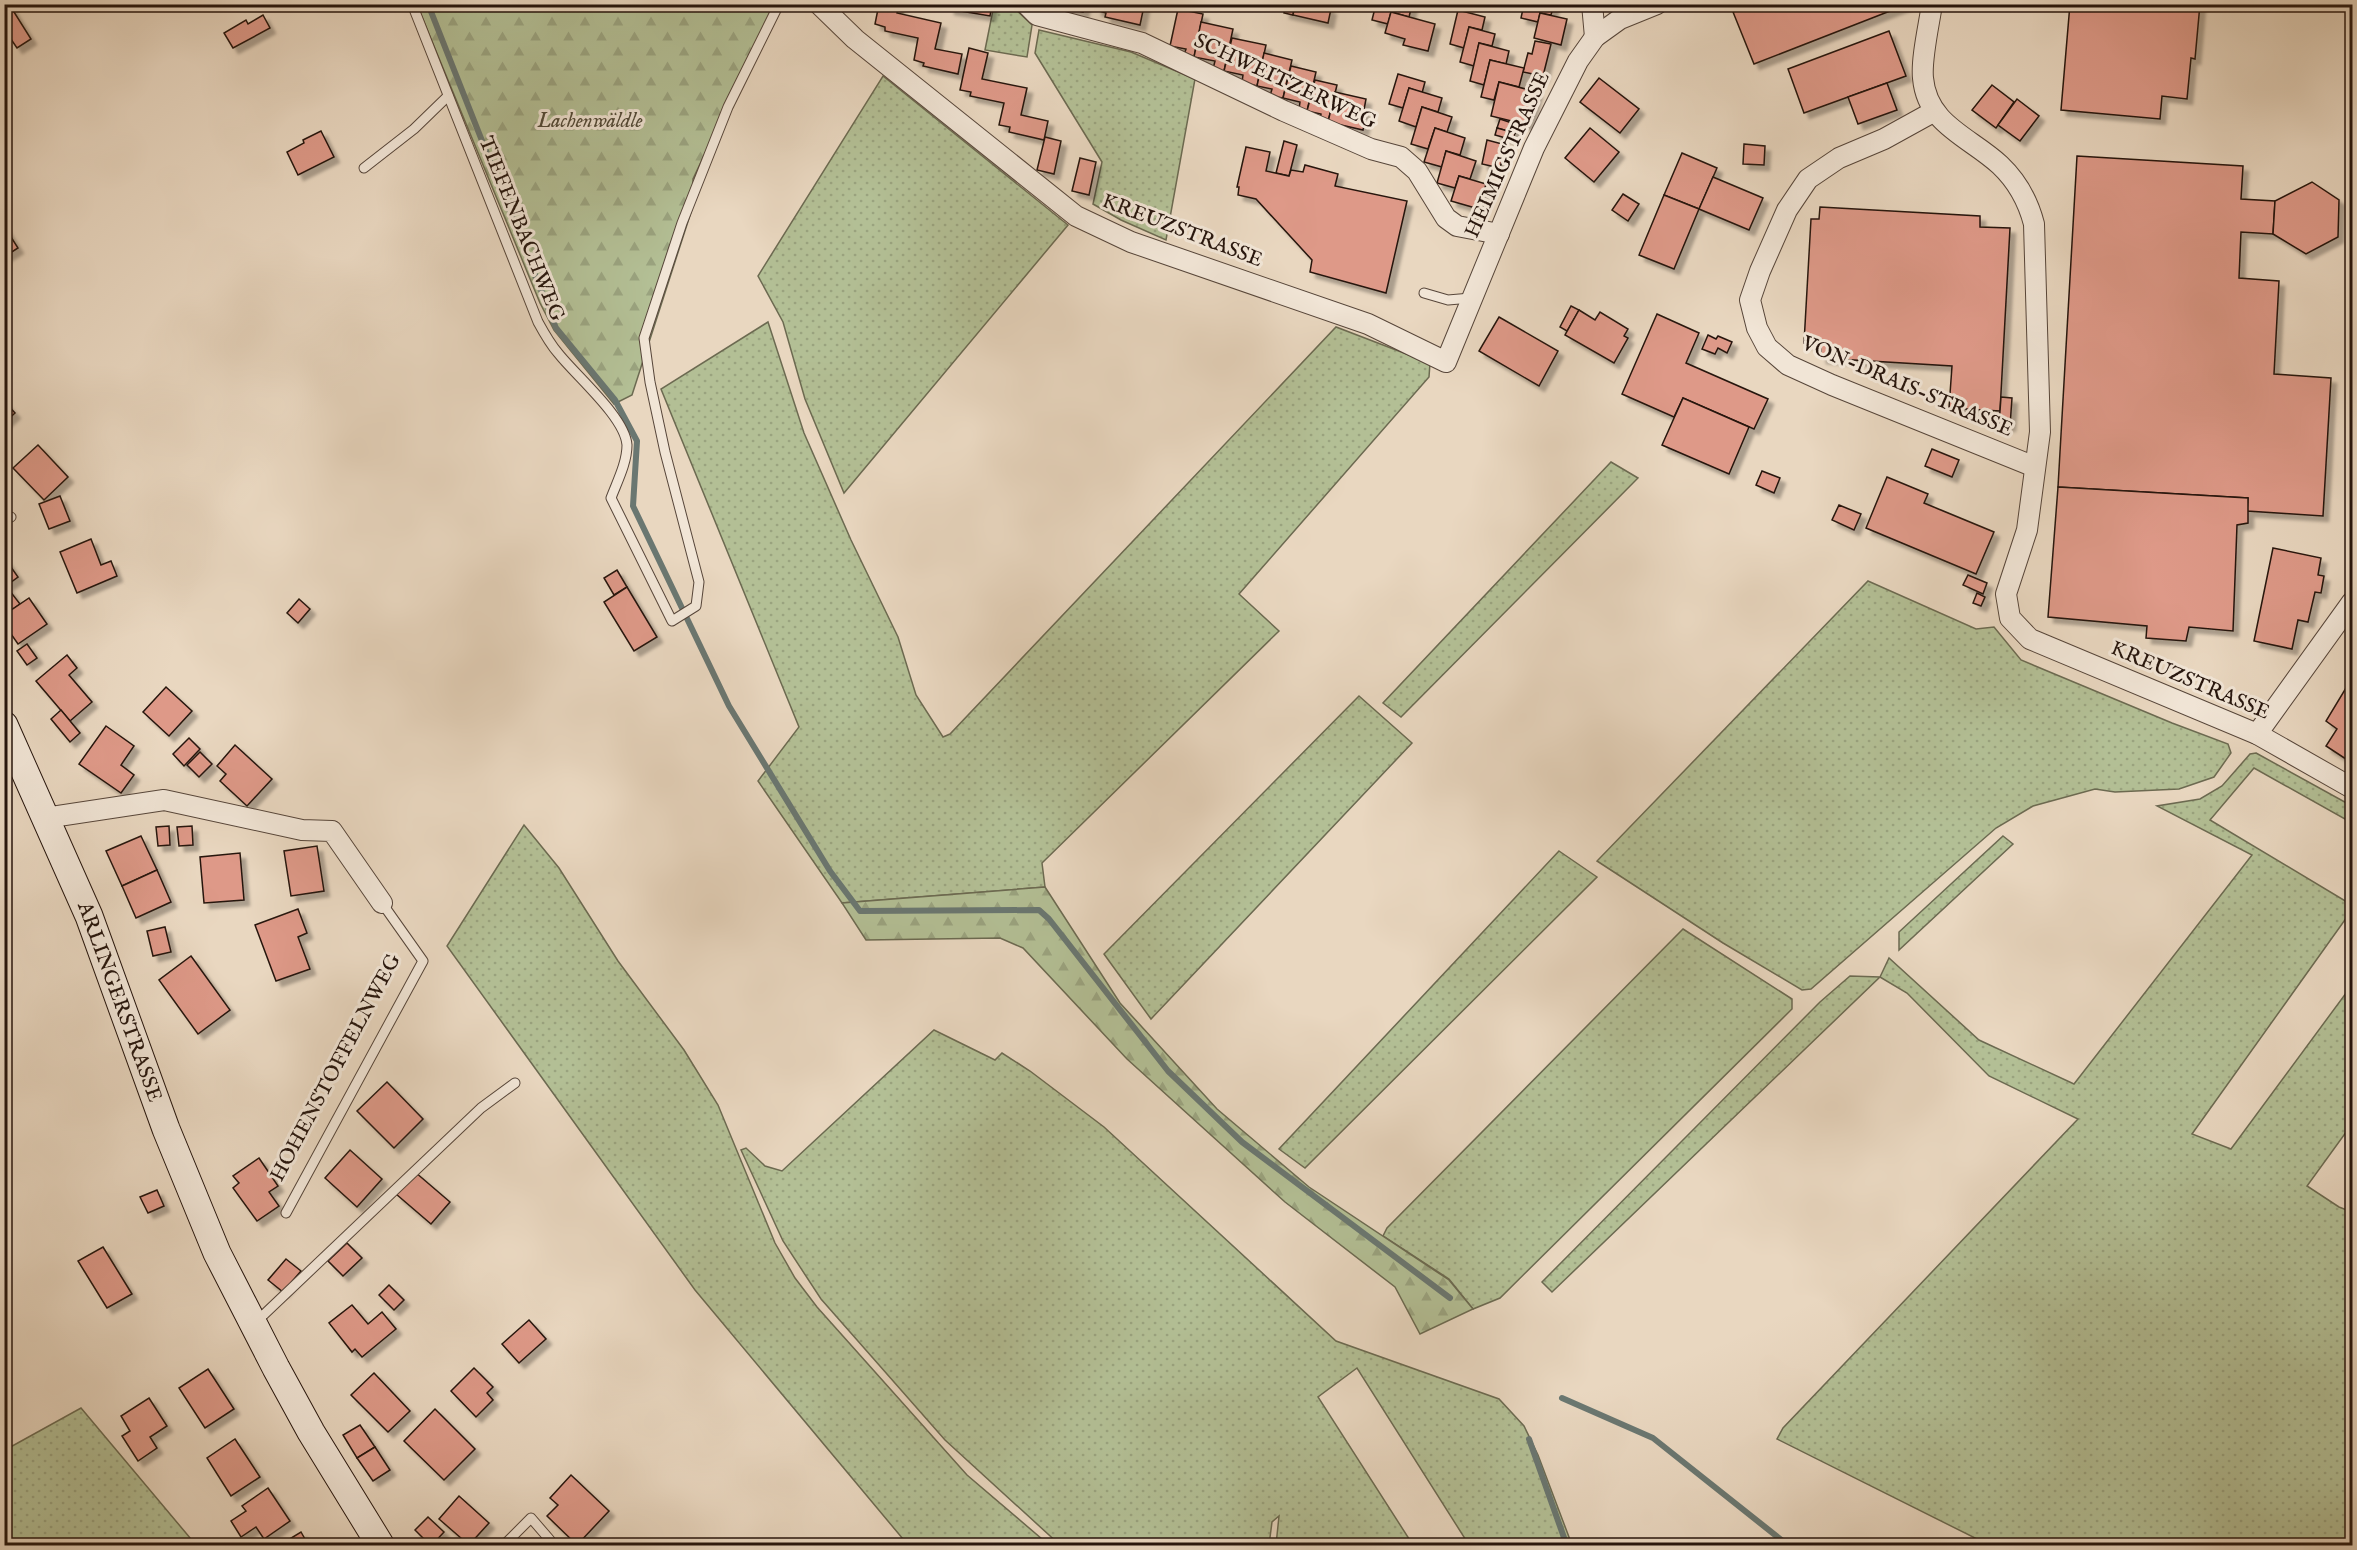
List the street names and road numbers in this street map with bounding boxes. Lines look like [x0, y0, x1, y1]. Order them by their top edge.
street label: SCHWEITZERWEG [1189, 28, 1381, 136]
street label: HEIMIGSTRASSE [1459, 68, 1557, 242]
street label: TIEFENBACHWEG [472, 133, 571, 326]
street label: KREUZSTRASSE [1098, 188, 1266, 274]
street label: VON-DRAIS-STRASSE [1796, 330, 2017, 444]
street label: KREUZSTRASSE [2106, 635, 2274, 727]
street label: ARLINGERSTRASSE [70, 897, 168, 1106]
street label: HOHENSTOFFELNWEG [264, 949, 408, 1187]

